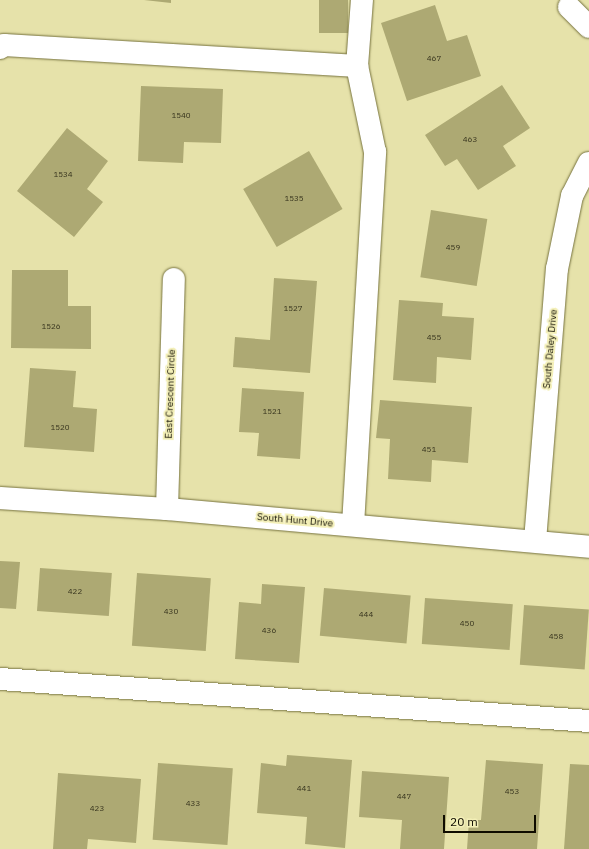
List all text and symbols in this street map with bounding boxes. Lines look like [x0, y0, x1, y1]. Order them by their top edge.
house number: 467 [427, 54, 441, 64]
house number: 1540 [171, 111, 191, 121]
house number: 463 [463, 135, 477, 145]
house number: 1534 [53, 170, 73, 180]
house number: 1535 [284, 194, 304, 204]
house number: 459 [446, 243, 460, 253]
house number: 1527 [283, 304, 303, 314]
street label: South Daley Drive [541, 309, 559, 389]
house number: 1526 [41, 322, 61, 332]
house number: 455 [427, 333, 441, 343]
street label: East Crescent Circle [162, 349, 178, 439]
house number: 1521 [262, 407, 282, 417]
house number: 1520 [50, 423, 70, 433]
house number: 451 [422, 445, 436, 455]
street label: South Hunt Drive [257, 511, 333, 529]
house number: 422 [68, 587, 82, 597]
house number: 430 [164, 607, 178, 617]
house number: 444 [359, 610, 373, 620]
house number: 450 [460, 619, 474, 629]
house number: 436 [262, 626, 276, 636]
house number: 458 [549, 632, 563, 642]
house number: 441 [297, 784, 311, 794]
house number: 453 [505, 787, 519, 797]
house number: 447 [397, 792, 411, 802]
house number: 433 [186, 799, 200, 809]
house number: 423 [90, 804, 104, 814]
scale bar [445, 807, 538, 833]
text: 20 m [450, 814, 478, 829]

